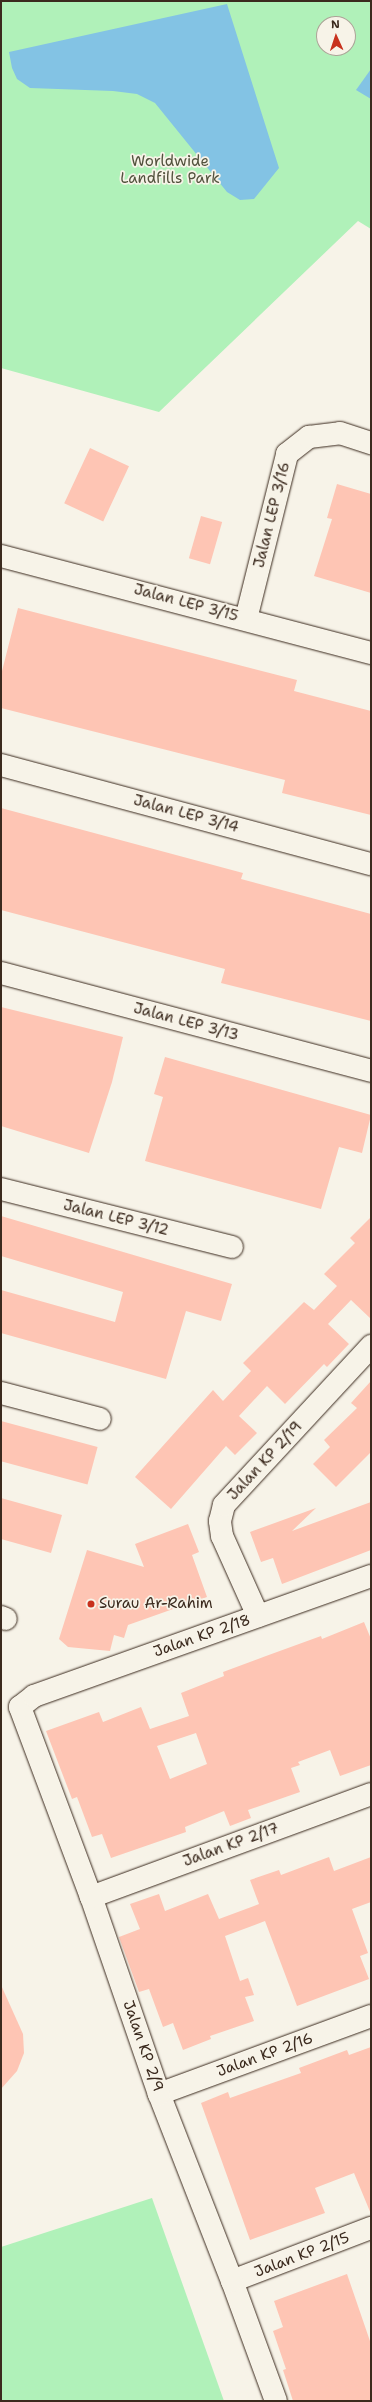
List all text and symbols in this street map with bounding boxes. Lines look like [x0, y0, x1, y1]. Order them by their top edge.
north arrow [316, 16, 356, 56]
text: N [331, 17, 340, 32]
park label: Worldwide Landfills Park [120, 152, 220, 187]
street label: Jalan LEP 3/16 [250, 460, 294, 570]
street label: Jalan LEP 3/15 [132, 580, 240, 626]
street label: Jalan LEP 3/14 [131, 791, 241, 837]
street label: Jalan LEP 3/13 [131, 999, 241, 1045]
street label: Jalan LEP 3/12 [61, 1196, 171, 1240]
street label: Jalan KP 2/19 [224, 1418, 306, 1504]
place label: Surau Ar-Rahim [99, 1595, 213, 1613]
marker: Surau Ar-Rahim [86, 1599, 96, 1609]
street label: Jalan KP 2/18 [151, 1611, 253, 1661]
street label: Jalan KP 2/17 [181, 1819, 281, 1871]
street label: Jalan KP 2/9 [119, 1998, 167, 2094]
street label: Jalan KP 2/16 [214, 2029, 316, 2081]
street label: Jalan KP 2/15 [252, 2229, 352, 2281]

